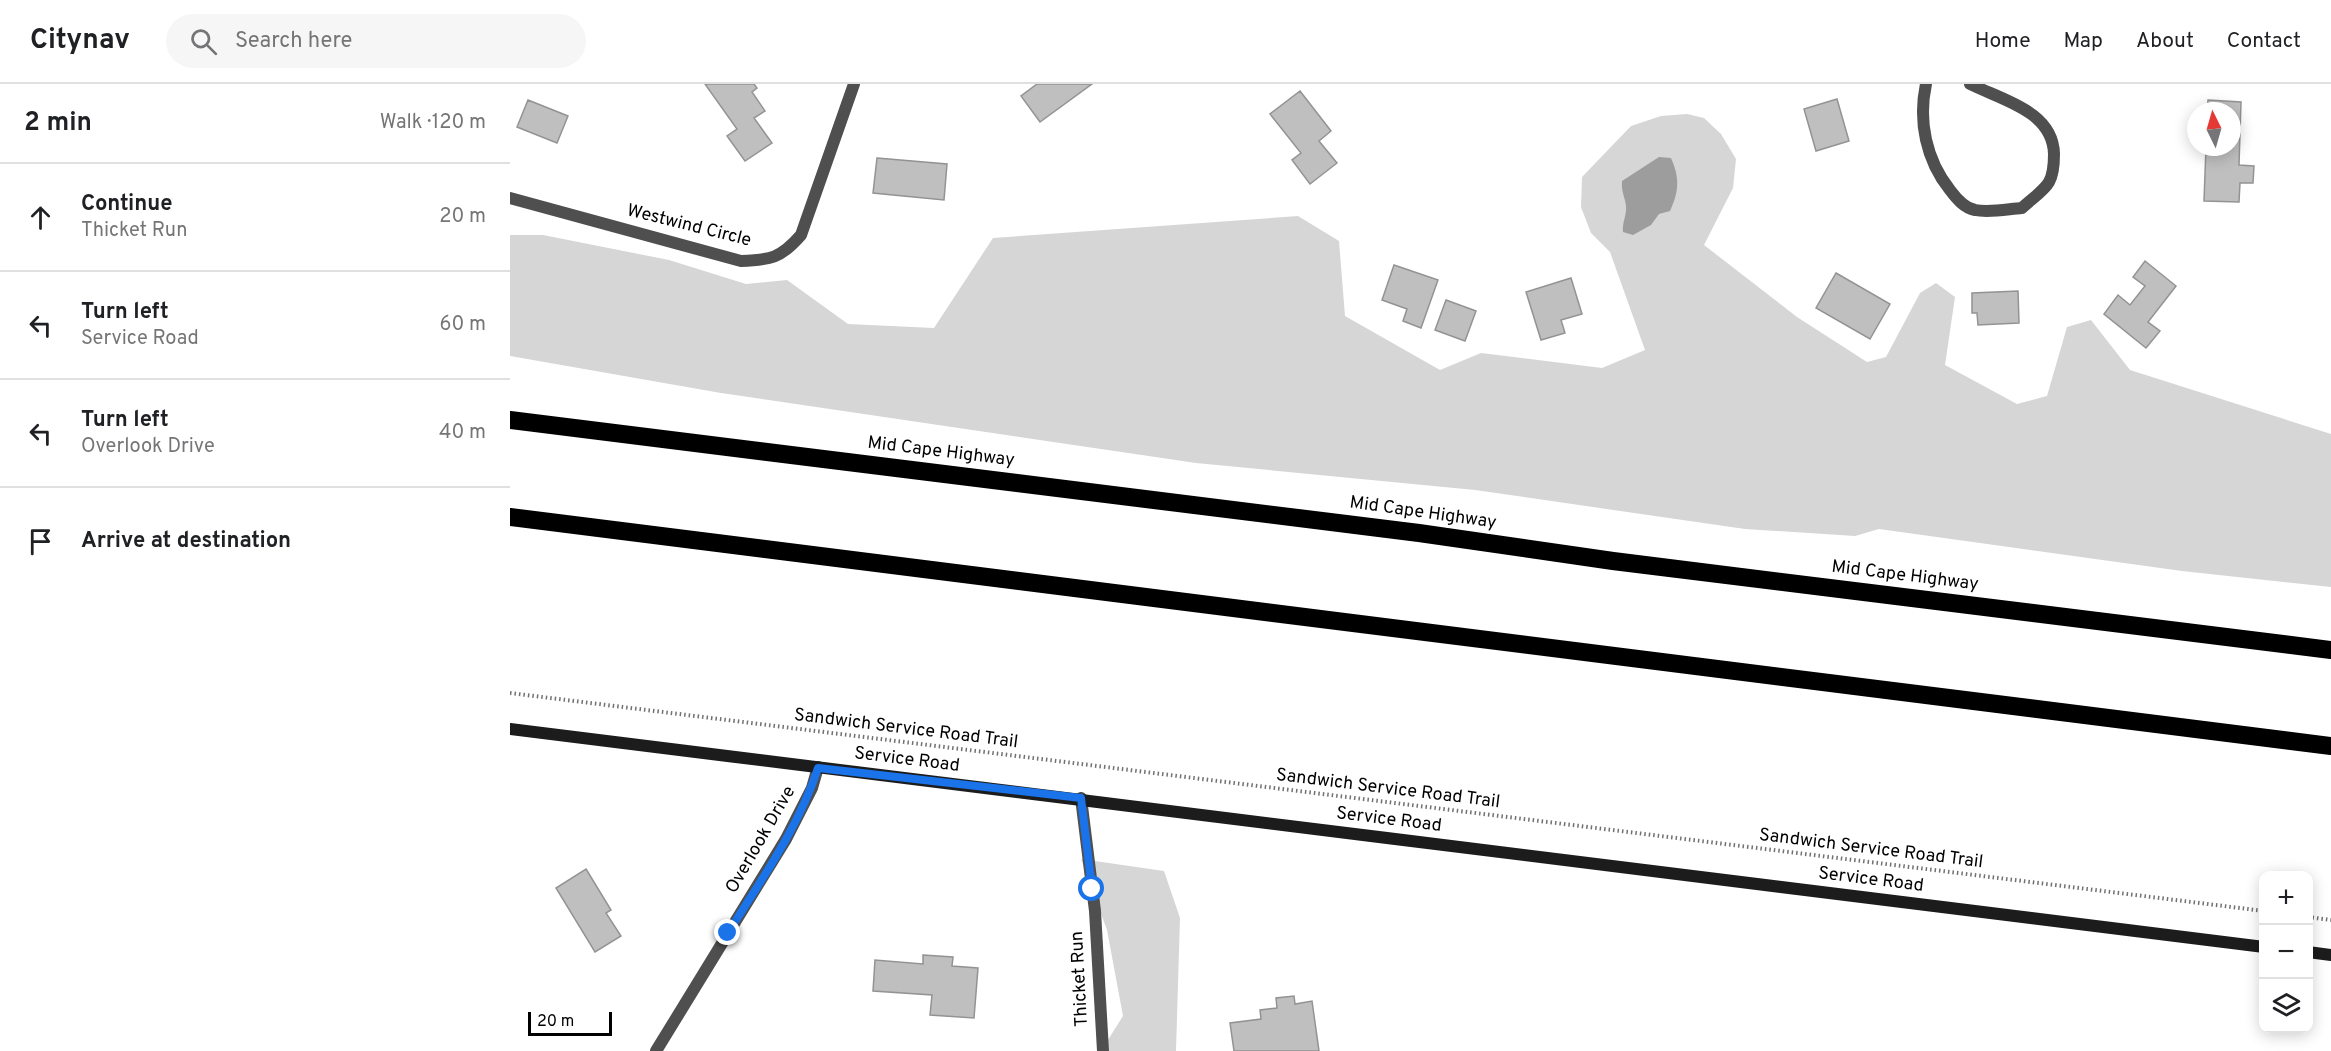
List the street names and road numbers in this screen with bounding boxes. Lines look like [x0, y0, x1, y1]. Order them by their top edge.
street label: Westwind Circle [624, 199, 754, 253]
street label: Mid Cape Highway [866, 432, 1016, 472]
street label: Mid Cape Highway [1348, 491, 1498, 535]
street label: Mid Cape Highway [1830, 556, 1980, 596]
street label: Sandwich Service Road Trail [793, 704, 1019, 754]
street label: Service Road [853, 742, 961, 778]
street label: Sandwich Service Road Trail [1275, 764, 1501, 814]
street label: Overlook Drive [721, 782, 801, 898]
street label: Service Road [1335, 802, 1443, 838]
street label: Sandwich Service Road Trail [1758, 824, 1984, 874]
street label: Service Road [1817, 862, 1925, 898]
street label: Thicket Run [1066, 931, 1094, 1027]

